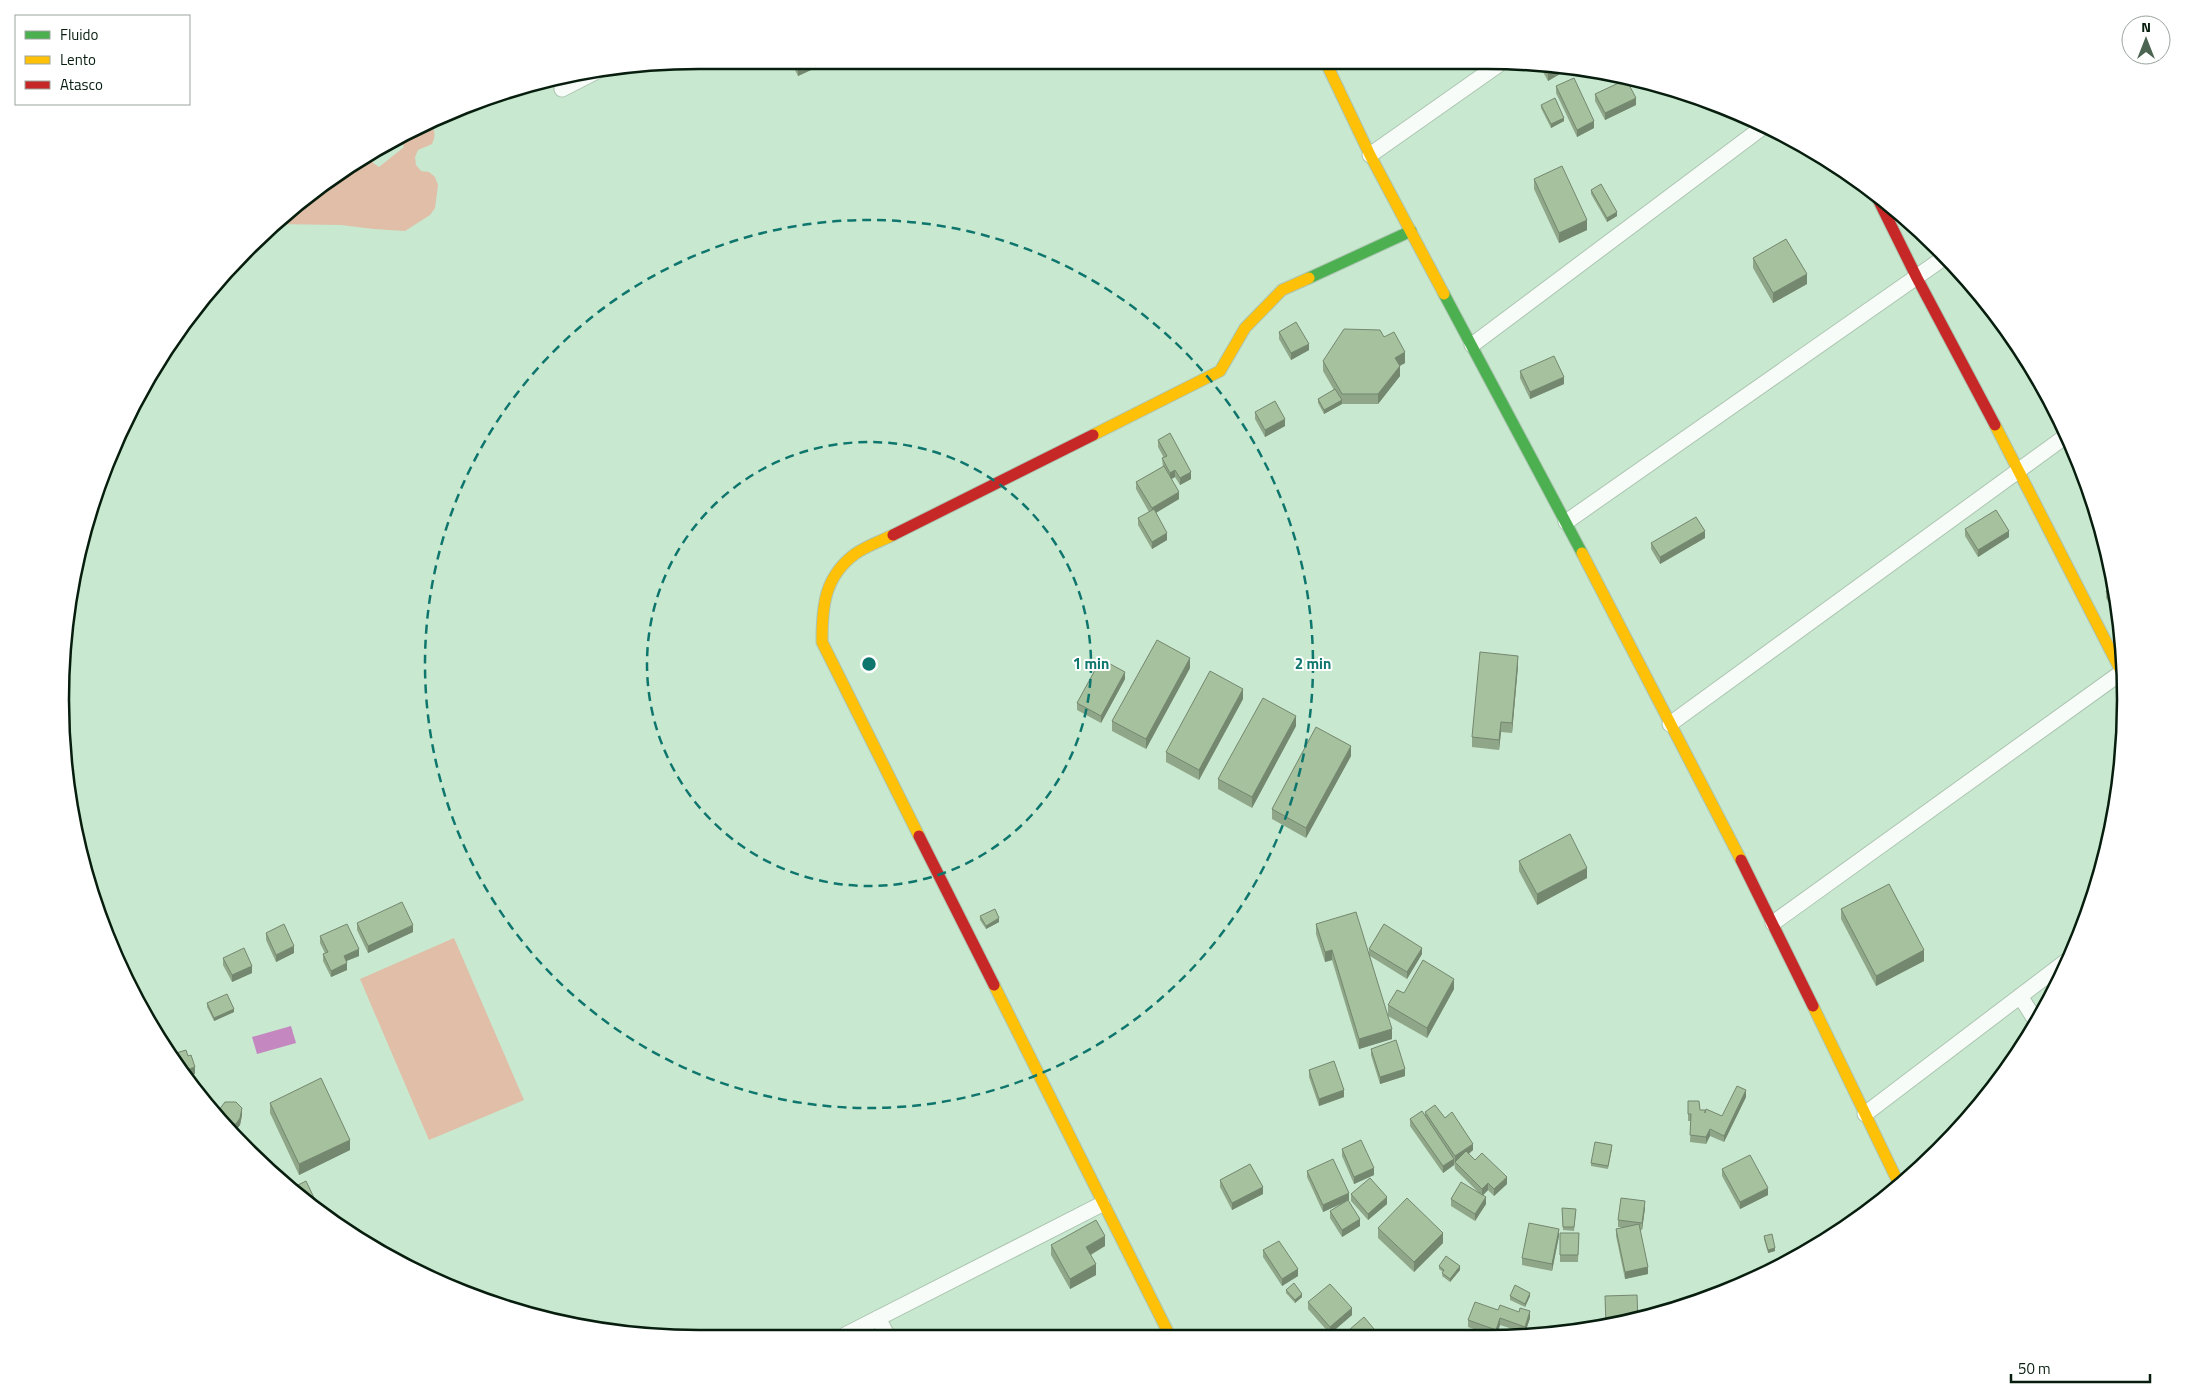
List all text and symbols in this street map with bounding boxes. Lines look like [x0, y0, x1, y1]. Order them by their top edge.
legend [15, 15, 190, 105]
north arrow [2121, 15, 2171, 65]
text: N [2141, 16, 2151, 37]
text: Fluido [60, 23, 99, 46]
text: Lento [60, 48, 96, 71]
text: Atasco [60, 73, 103, 96]
text: 1 min [1073, 652, 1109, 675]
text: 2 min [1295, 652, 1331, 675]
centre of rings [860, 655, 878, 673]
scale bar [2011, 1352, 2150, 1384]
text: 50 m [2018, 1357, 2051, 1380]

